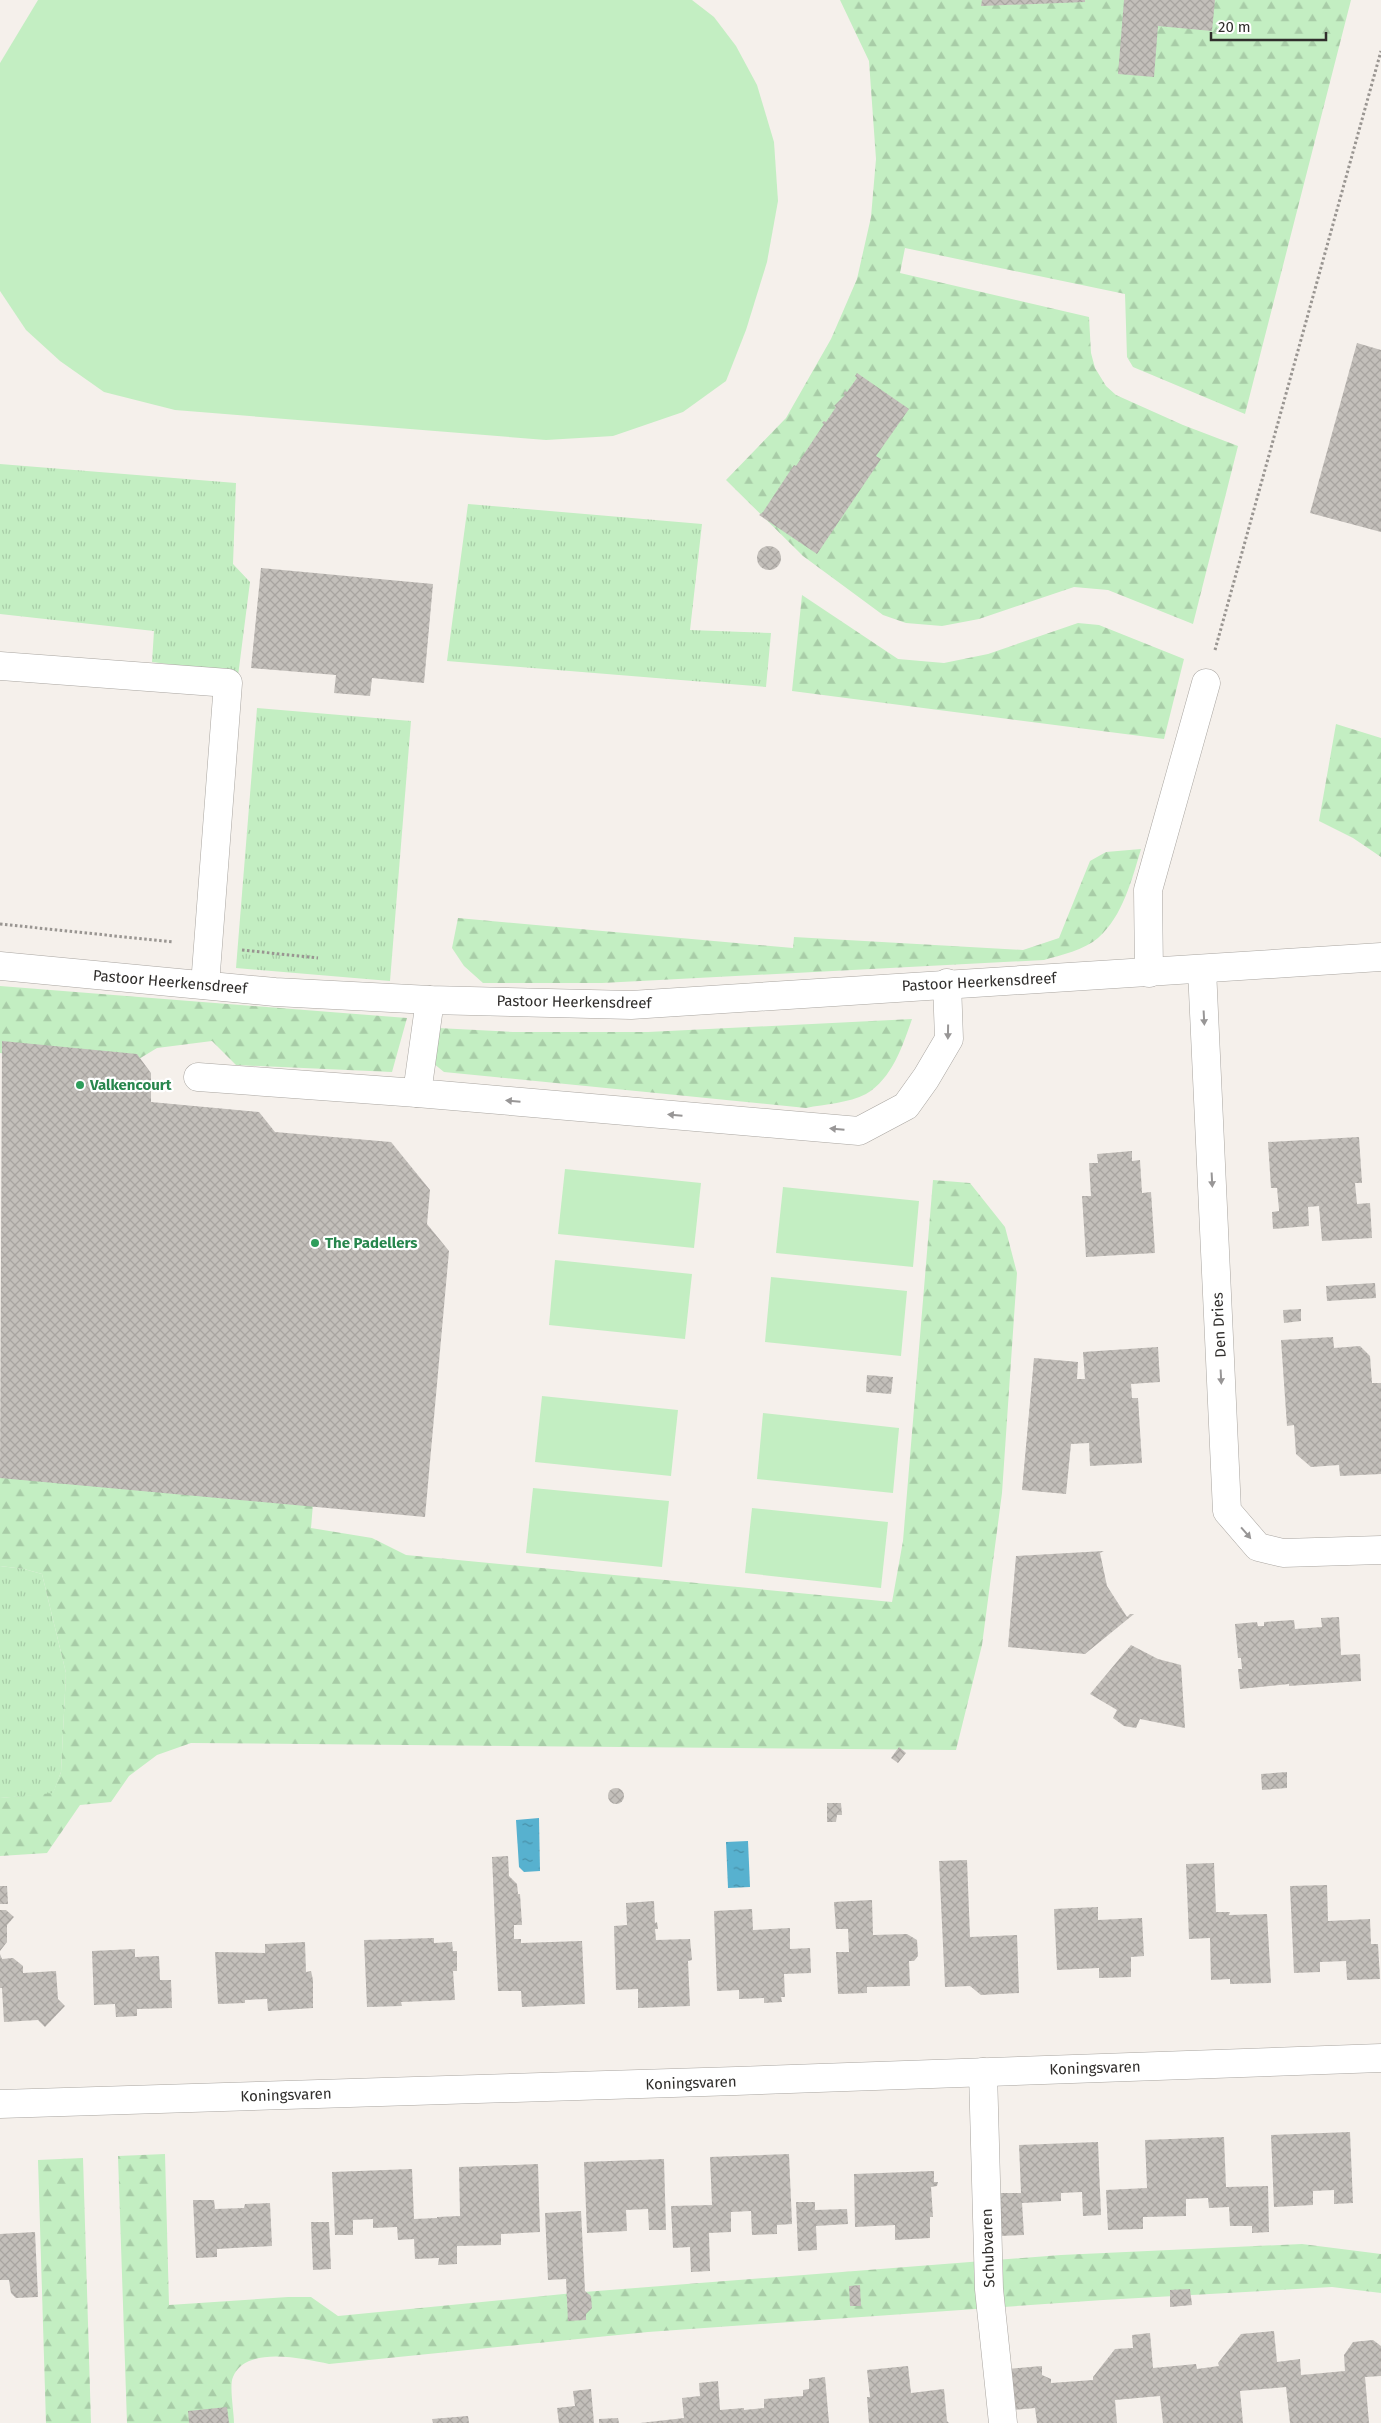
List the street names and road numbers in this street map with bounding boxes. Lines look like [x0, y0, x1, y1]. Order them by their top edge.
street label: Pastoor Heerkensdreef [92, 966, 249, 998]
street label: Pastoor Heerkensdreef [901, 969, 1058, 995]
street label: Pastoor Heerkensdreef [496, 992, 653, 1012]
street label: Den Dries [1208, 1292, 1230, 1358]
street label: Koningsvaren [1049, 2057, 1141, 2079]
street label: Koningsvaren [645, 2072, 737, 2094]
street label: Koningsvaren [240, 2084, 332, 2106]
street label: Schubvaren [978, 2208, 998, 2288]

